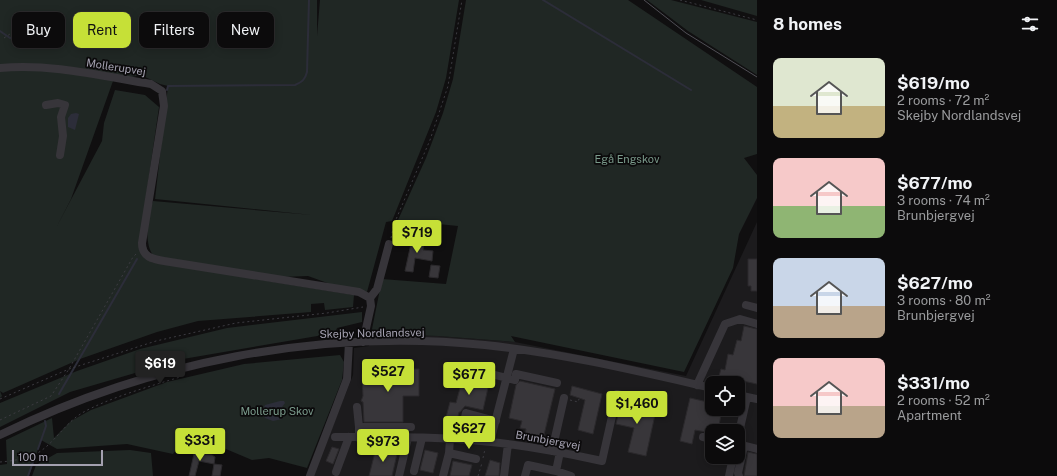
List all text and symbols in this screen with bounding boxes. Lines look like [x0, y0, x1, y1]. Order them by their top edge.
chip: Buy [12, 12, 65, 48]
chip: Rent [73, 12, 131, 48]
chip: Filters [139, 12, 209, 48]
chip: New [217, 12, 274, 48]
icon: filters [1019, 13, 1041, 35]
text: 8 homes [773, 14, 842, 34]
street label: Mollerupvej [85, 56, 147, 78]
text: $619/mo [897, 73, 970, 93]
icon: home [805, 74, 853, 122]
text: 2 rooms · 72 m² [897, 93, 989, 108]
text: Skejby Nordlandsvej [897, 108, 1021, 123]
park label: Egå Engskov [595, 153, 660, 165]
text: $677/mo [897, 173, 972, 193]
icon: home [805, 174, 853, 222]
text: 3 rooms · 74 m² [897, 193, 990, 208]
text: Brunbjergvej [897, 208, 975, 223]
pin: $719 [393, 220, 441, 254]
text: $719 [401, 225, 433, 240]
text: $627/mo [897, 273, 973, 293]
icon: home [805, 274, 853, 322]
text: 3 rooms · 80 m² [897, 293, 990, 308]
text: Brunbjergvej [897, 308, 975, 323]
street label: Skejby Nordlandsvej [319, 326, 425, 340]
pin: $619 [136, 351, 184, 385]
text: $619 [144, 356, 176, 371]
pin: $527 [364, 359, 412, 393]
pin: $677 [445, 362, 493, 396]
text: $527 [371, 364, 405, 379]
text: $677 [452, 367, 486, 382]
text: $331/mo [897, 373, 970, 393]
icon: home [805, 374, 853, 422]
map controls [705, 376, 745, 464]
button: locate [705, 376, 745, 416]
pin: $1,460 [604, 391, 670, 425]
text: 2 rooms · 52 m² [897, 393, 990, 408]
text: $1,460 [615, 396, 659, 411]
park label: Mollerup Skov [240, 405, 314, 417]
text: Apartment [897, 408, 962, 423]
pin: $627 [445, 416, 493, 450]
text: $627 [452, 421, 486, 436]
button: layers [705, 424, 745, 464]
pin: $331 [176, 428, 224, 462]
street label: Brunbjergvej [515, 428, 581, 452]
pin: $973 [359, 429, 407, 463]
text: $331 [184, 433, 216, 448]
text: $973 [366, 434, 400, 449]
scale bar [12, 448, 103, 467]
text: 100 m [18, 451, 48, 463]

